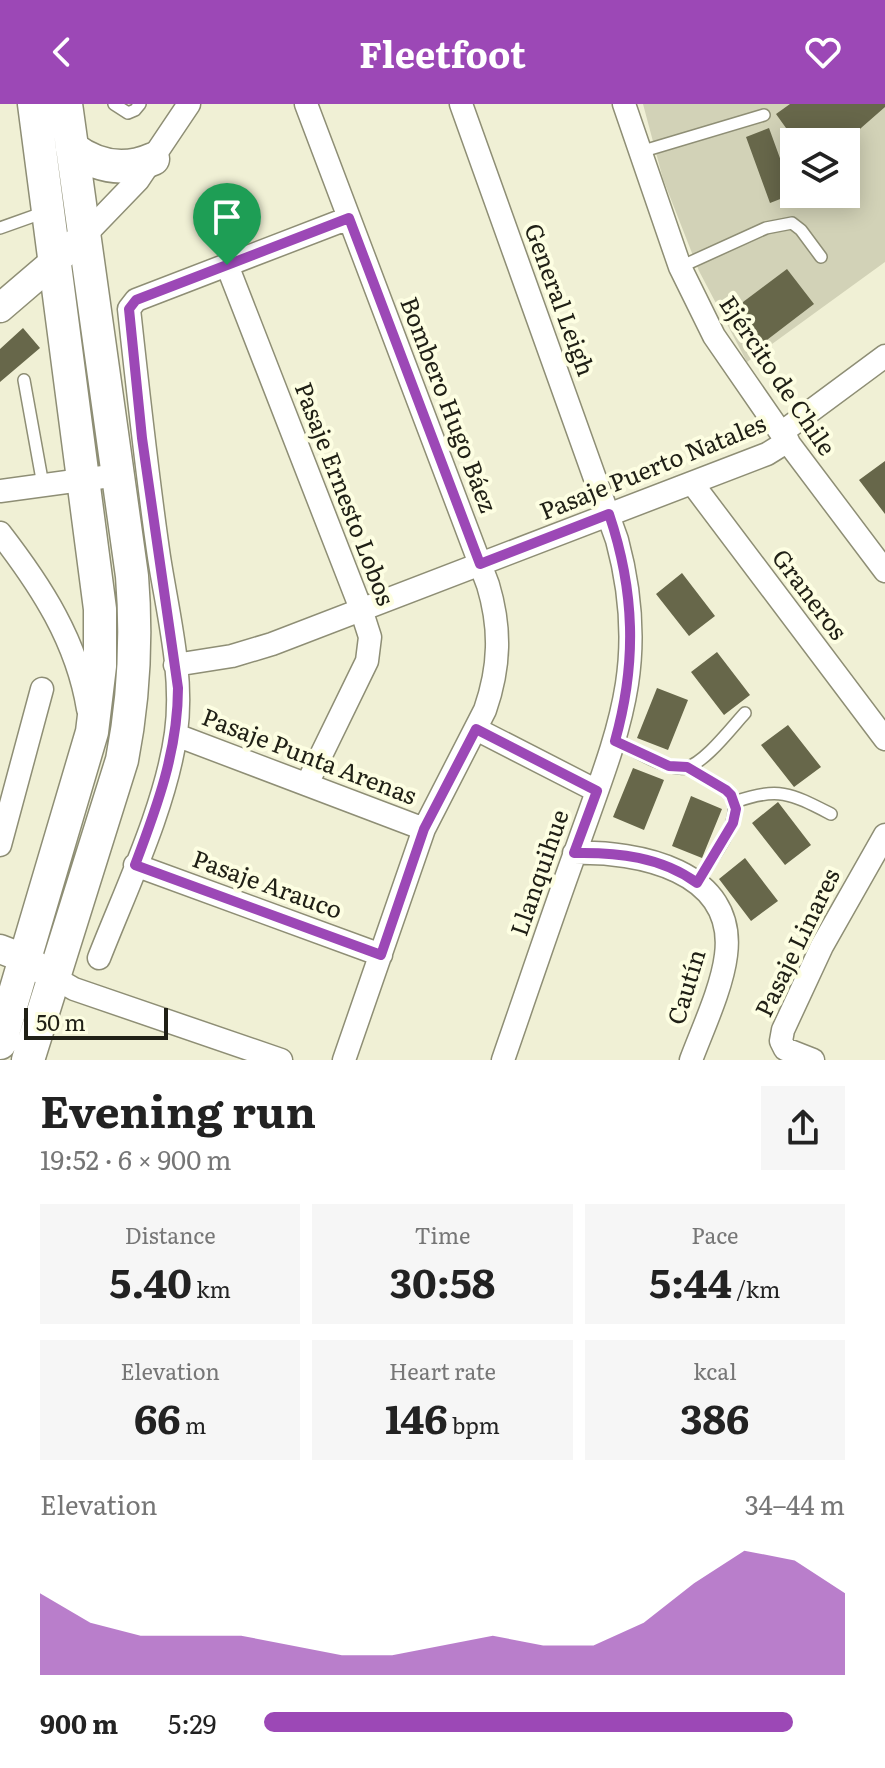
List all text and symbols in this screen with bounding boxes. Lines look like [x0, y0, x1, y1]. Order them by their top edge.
text: Fleetfoot [359, 26, 526, 79]
icon: back [40, 30, 84, 74]
icon: heart [801, 30, 845, 74]
map controls [780, 128, 860, 208]
button: layers [780, 128, 860, 208]
pin [193, 183, 261, 265]
icon: arrive [205, 195, 249, 239]
street label: General Leigh [518, 218, 605, 380]
street label: Ejército de Chile [713, 288, 846, 462]
street label: Bombero Hugo Báez [393, 291, 508, 517]
street label: Pasaje Ernesto Lobos [288, 376, 405, 610]
street label: Pasaje Puerto Natales [534, 404, 771, 527]
street label: Graneros [765, 541, 857, 646]
street label: Pasaje Punta Arenas [198, 698, 422, 812]
street label: Llanquihue [500, 804, 576, 940]
street label: Pasaje Arauco [188, 839, 348, 926]
street label: Pasaje Linares [745, 862, 847, 1022]
street label: Cautín [657, 944, 713, 1028]
scale bar [24, 1004, 168, 1040]
text: 50 m [36, 1005, 86, 1038]
text: Evening run [40, 1076, 316, 1142]
button: share [761, 1086, 845, 1170]
text: 19:52 · 6 × 900 m [40, 1139, 232, 1178]
text: Distance [125, 1218, 216, 1251]
text: Time [415, 1218, 470, 1251]
text: Pace [691, 1218, 738, 1251]
text: 5.40 [109, 1251, 192, 1310]
text: 30:58 [390, 1251, 495, 1310]
text: 5:44 [649, 1251, 732, 1310]
text: km [192, 1272, 231, 1305]
text: /km [732, 1272, 780, 1305]
text: Elevation [120, 1354, 220, 1387]
text: Heart rate [389, 1354, 496, 1387]
text: kcal [693, 1354, 737, 1387]
text: 66 [134, 1387, 181, 1446]
text: 146 [385, 1387, 448, 1446]
text: 386 [680, 1387, 749, 1446]
text: m [181, 1408, 206, 1441]
text: bpm [448, 1408, 500, 1441]
text: Elevation [40, 1484, 158, 1523]
text: 34–44 m [745, 1484, 845, 1523]
text: 900 m [40, 1703, 118, 1742]
text: 5:29 [168, 1703, 216, 1742]

